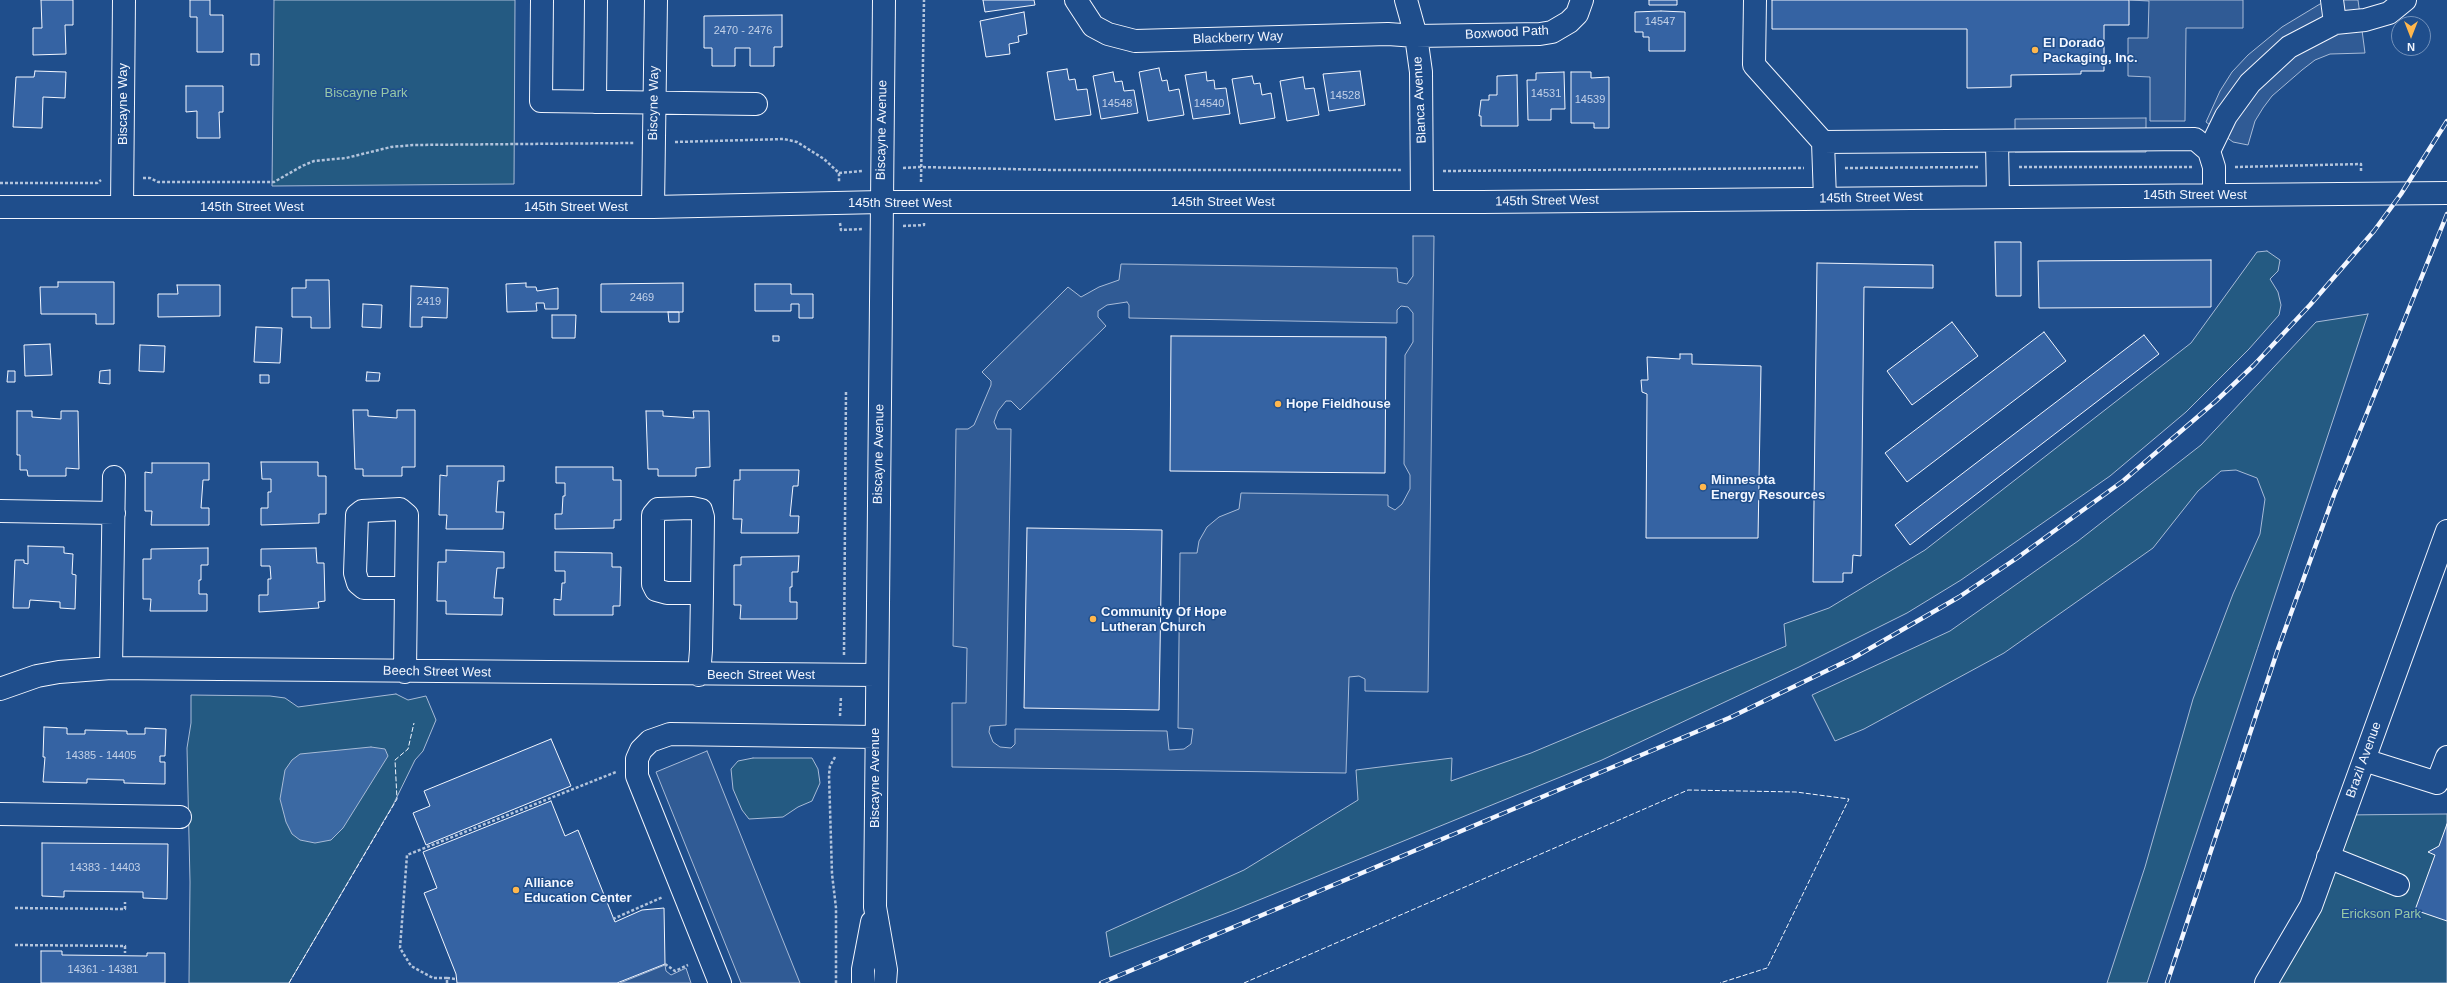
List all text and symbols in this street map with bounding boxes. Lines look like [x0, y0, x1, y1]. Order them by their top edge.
house number: 14547 [1645, 15, 1675, 29]
north arrow [2391, 16, 2431, 56]
street label: Boxwood Path [1465, 23, 1549, 43]
house number: 2470 - 2476 [714, 24, 772, 38]
street label: Blackberry Way [1192, 29, 1284, 47]
place label: El Dorado Packaging, Inc. [2043, 35, 2138, 66]
text: N [2407, 41, 2415, 53]
marker: El Dorado Packaging, Inc. [2030, 45, 2040, 55]
street label: Blanca Avenue [1410, 56, 1430, 144]
street label: Biscayne Way [115, 63, 131, 145]
street label: Biscyne Way [646, 66, 662, 140]
street label: Biscayne Avenue [873, 80, 891, 180]
park label: Biscayne Park [324, 85, 408, 101]
house number: 14531 [1531, 87, 1561, 101]
house number: 14528 [1330, 89, 1360, 103]
house number: 14539 [1575, 93, 1605, 107]
house number: 14548 [1102, 97, 1132, 111]
house number: 14540 [1194, 97, 1224, 111]
street label: 145th Street West [2143, 187, 2247, 203]
street label: 145th Street West [1819, 189, 1923, 207]
street label: 145th Street West [1495, 192, 1599, 210]
street label: 145th Street West [1171, 194, 1275, 210]
street label: 145th Street West [848, 195, 952, 211]
street label: 145th Street West [200, 199, 304, 215]
street label: 145th Street West [524, 199, 628, 215]
house number: 2469 [630, 291, 654, 305]
house number: 2419 [417, 295, 441, 309]
place label: Hope Fieldhouse [1286, 396, 1391, 412]
marker: Hope Fieldhouse [1273, 399, 1283, 409]
street label: Biscayne Avenue [870, 404, 888, 504]
place label: Minnesota Energy Resources [1711, 472, 1825, 503]
marker: Minnesota Energy Resources [1698, 482, 1708, 492]
place label: Community Of Hope Lutheran Church [1101, 604, 1227, 635]
marker: Community Of Hope Lutheran Church [1088, 614, 1098, 624]
street label: Beech Street West [383, 663, 491, 681]
street label: Beech Street West [707, 667, 815, 683]
street label: Brazil Avenue [2343, 720, 2385, 800]
street label: Biscayne Avenue [867, 728, 883, 828]
house number: 14385 - 14405 [66, 749, 136, 763]
house number: 14383 - 14403 [70, 861, 140, 875]
place label: Alliance Education Center [524, 875, 632, 906]
marker: Alliance Education Center [511, 885, 521, 895]
park label: Erickson Park [2341, 906, 2421, 922]
house number: 14361 - 14381 [68, 963, 138, 977]

